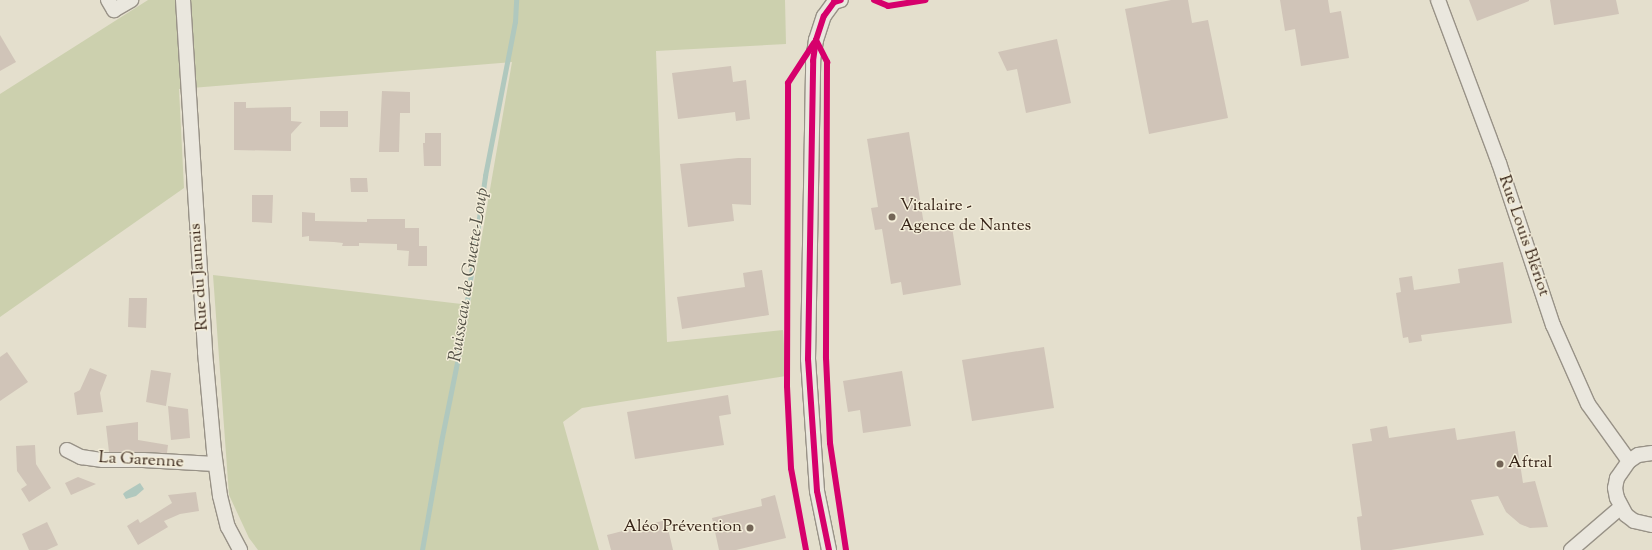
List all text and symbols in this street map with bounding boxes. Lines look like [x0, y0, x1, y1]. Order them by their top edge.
street label: Rue Louis Blériot [1493, 173, 1553, 299]
water label: Ruisseau de Guette-Loup [446, 186, 494, 364]
place label: Vitalaire - Agence de Nantes [900, 197, 1031, 237]
marker: Vitalaire - Agence de Nantes [887, 212, 897, 222]
street label: Rue du Jaunais [186, 223, 214, 331]
street label: La Garenne [98, 449, 184, 473]
place label: Aftral [1508, 454, 1552, 474]
marker: Aftral [1495, 459, 1505, 469]
place label: Aléo Prévention [623, 518, 742, 538]
marker: Aléo Prévention [745, 523, 755, 533]

